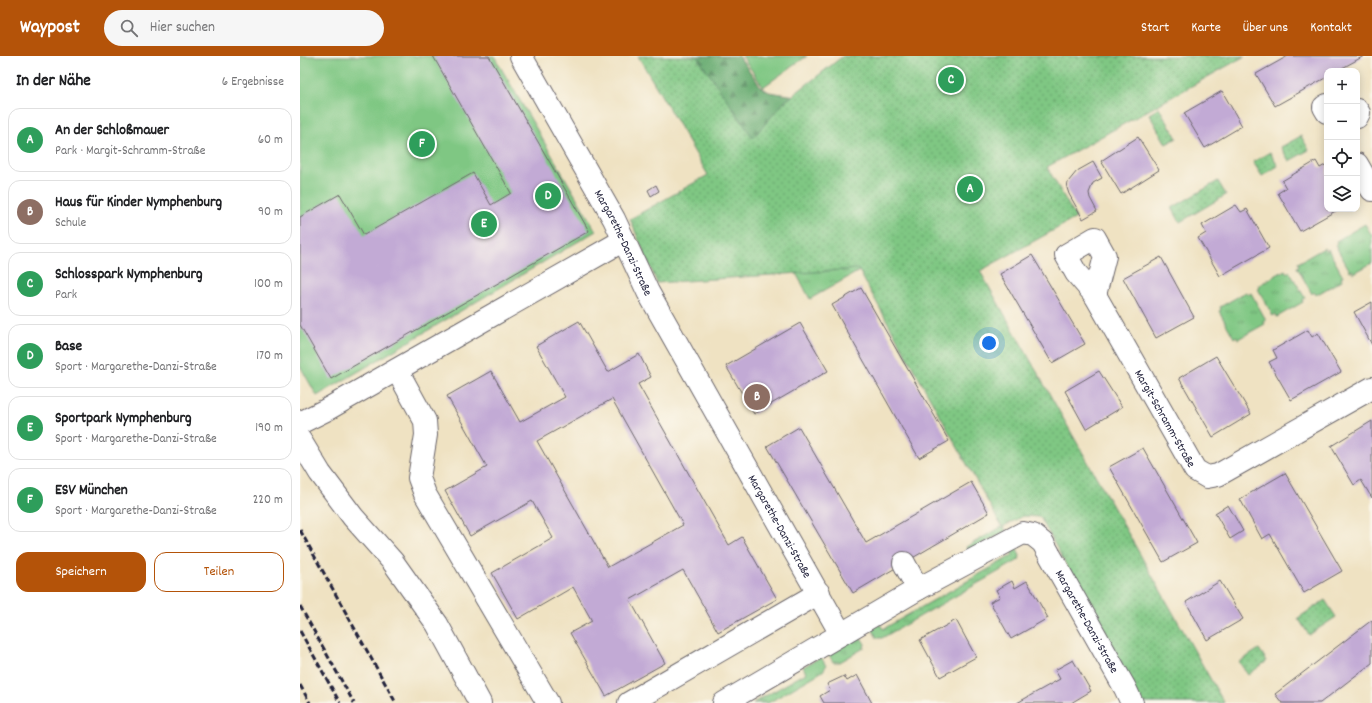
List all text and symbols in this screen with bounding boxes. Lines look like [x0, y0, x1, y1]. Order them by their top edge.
search box [104, 10, 384, 46]
text: Waypost [20, 15, 80, 42]
icon: search [118, 17, 140, 39]
text: Hier suchen [150, 17, 215, 39]
text: Start [1141, 18, 1169, 38]
text: Karte [1191, 18, 1221, 38]
text: Über uns [1243, 18, 1288, 38]
text: Kontakt [1310, 18, 1352, 38]
pin: C [938, 65, 964, 95]
map controls [1324, 68, 1360, 212]
button: + [1324, 68, 1360, 104]
text: In der Nähe [16, 70, 91, 94]
text: 6 Ergebnisse [222, 73, 284, 92]
button: − [1324, 104, 1360, 140]
text: An der Schloßmauer [55, 120, 169, 142]
pin: F [409, 129, 435, 159]
text: A [26, 131, 34, 150]
text: 60 m [258, 131, 283, 150]
button: locate [1324, 140, 1360, 176]
text: Park · Margit-Schramm-Straße [55, 142, 205, 161]
pin: A [957, 174, 983, 204]
button: layers [1324, 176, 1360, 212]
pin: D [535, 181, 561, 211]
street label: Margarethe-Danzi-Straße [589, 187, 656, 299]
text: Haus für Kinder Nymphenburg [55, 192, 222, 214]
text: B [27, 203, 33, 222]
text: 90 m [258, 203, 283, 222]
pin: E [471, 209, 497, 239]
text: Schule [55, 214, 86, 233]
text: Schlosspark Nymphenburg [55, 264, 203, 286]
text: C [27, 275, 33, 294]
text: 100 m [254, 275, 283, 294]
text: Park [55, 286, 77, 305]
your location [979, 333, 999, 353]
text: Base [55, 336, 82, 358]
text: D [27, 347, 33, 366]
text: 170 m [256, 347, 283, 366]
text: Sport · Margarethe-Danzi-Straße [55, 358, 217, 377]
street label: Margit-Schramm-Straße [1129, 367, 1199, 471]
pin: B [744, 382, 770, 412]
text: Sportpark Nymphenburg [55, 408, 192, 430]
text: E [27, 419, 33, 438]
text: 190 m [255, 419, 283, 438]
text: Sport · Margarethe-Danzi-Straße [55, 430, 217, 449]
street label: Margarethe-Danzi-Straße [743, 472, 815, 582]
text: ESV München [55, 480, 128, 502]
text: F [27, 491, 33, 510]
text: 220 m [253, 491, 283, 510]
text: Sport · Margarethe-Danzi-Straße [55, 502, 217, 521]
button: Speichern [16, 552, 146, 592]
button: Teilen [154, 552, 284, 592]
street label: Margarethe-Danzi-Straße [1050, 567, 1122, 677]

